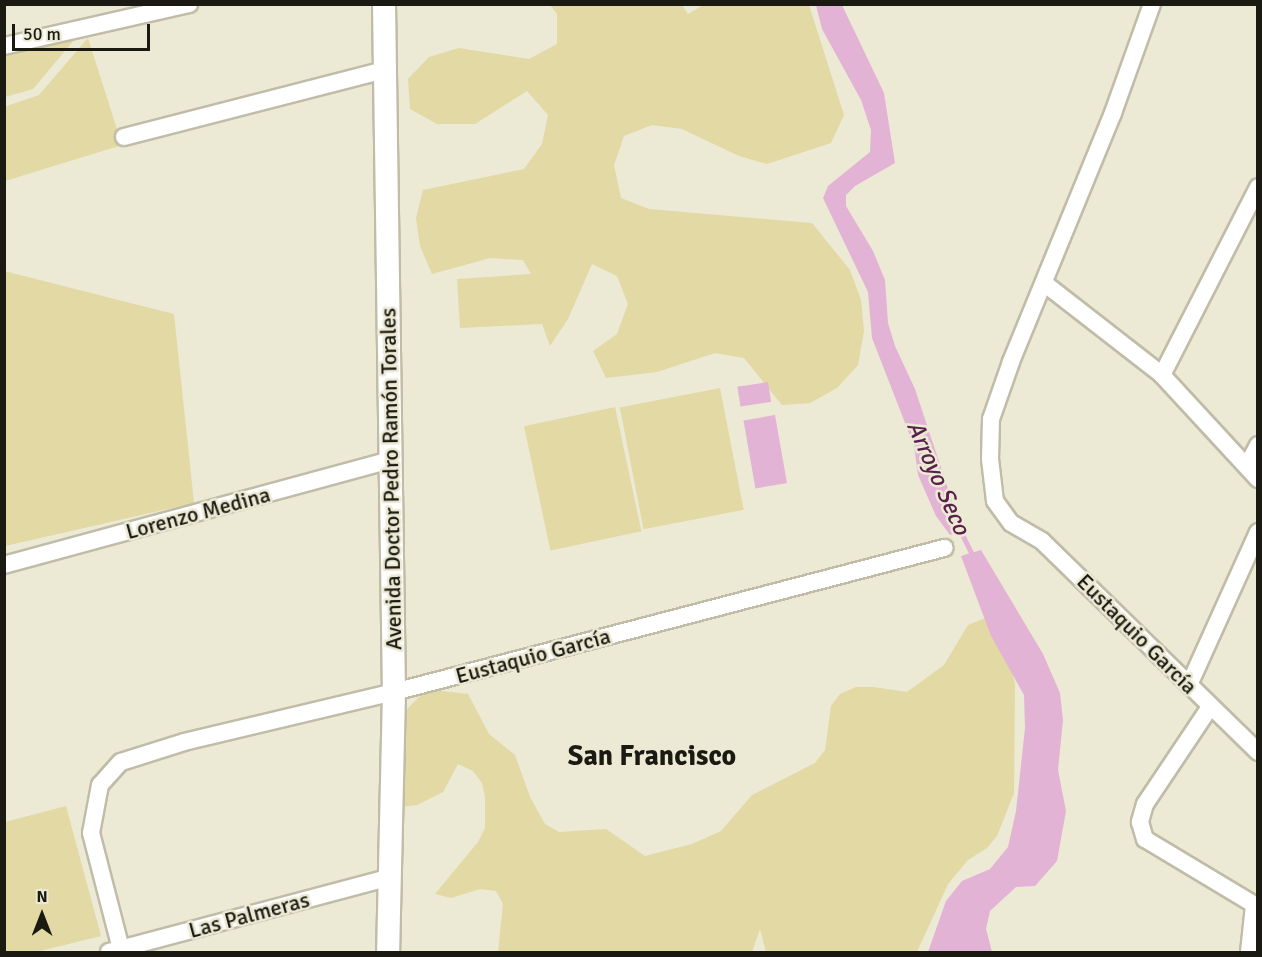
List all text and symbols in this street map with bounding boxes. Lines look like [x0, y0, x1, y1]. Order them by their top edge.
scale bar [15, 12, 153, 50]
text: 50 m [23, 23, 61, 45]
street label: Avenida Doctor Pedro Ramón Torales [375, 308, 407, 650]
water label: Arroyo Seco [900, 417, 976, 539]
street label: Lorenzo Medina [123, 481, 273, 545]
street label: Eustaquio García [1071, 568, 1203, 700]
street label: Eustaquio García [453, 623, 613, 689]
district label: San Francisco [568, 739, 736, 773]
north arrow [12, 885, 72, 945]
street label: Las Palmeras [186, 886, 312, 944]
text: N [36, 887, 48, 907]

